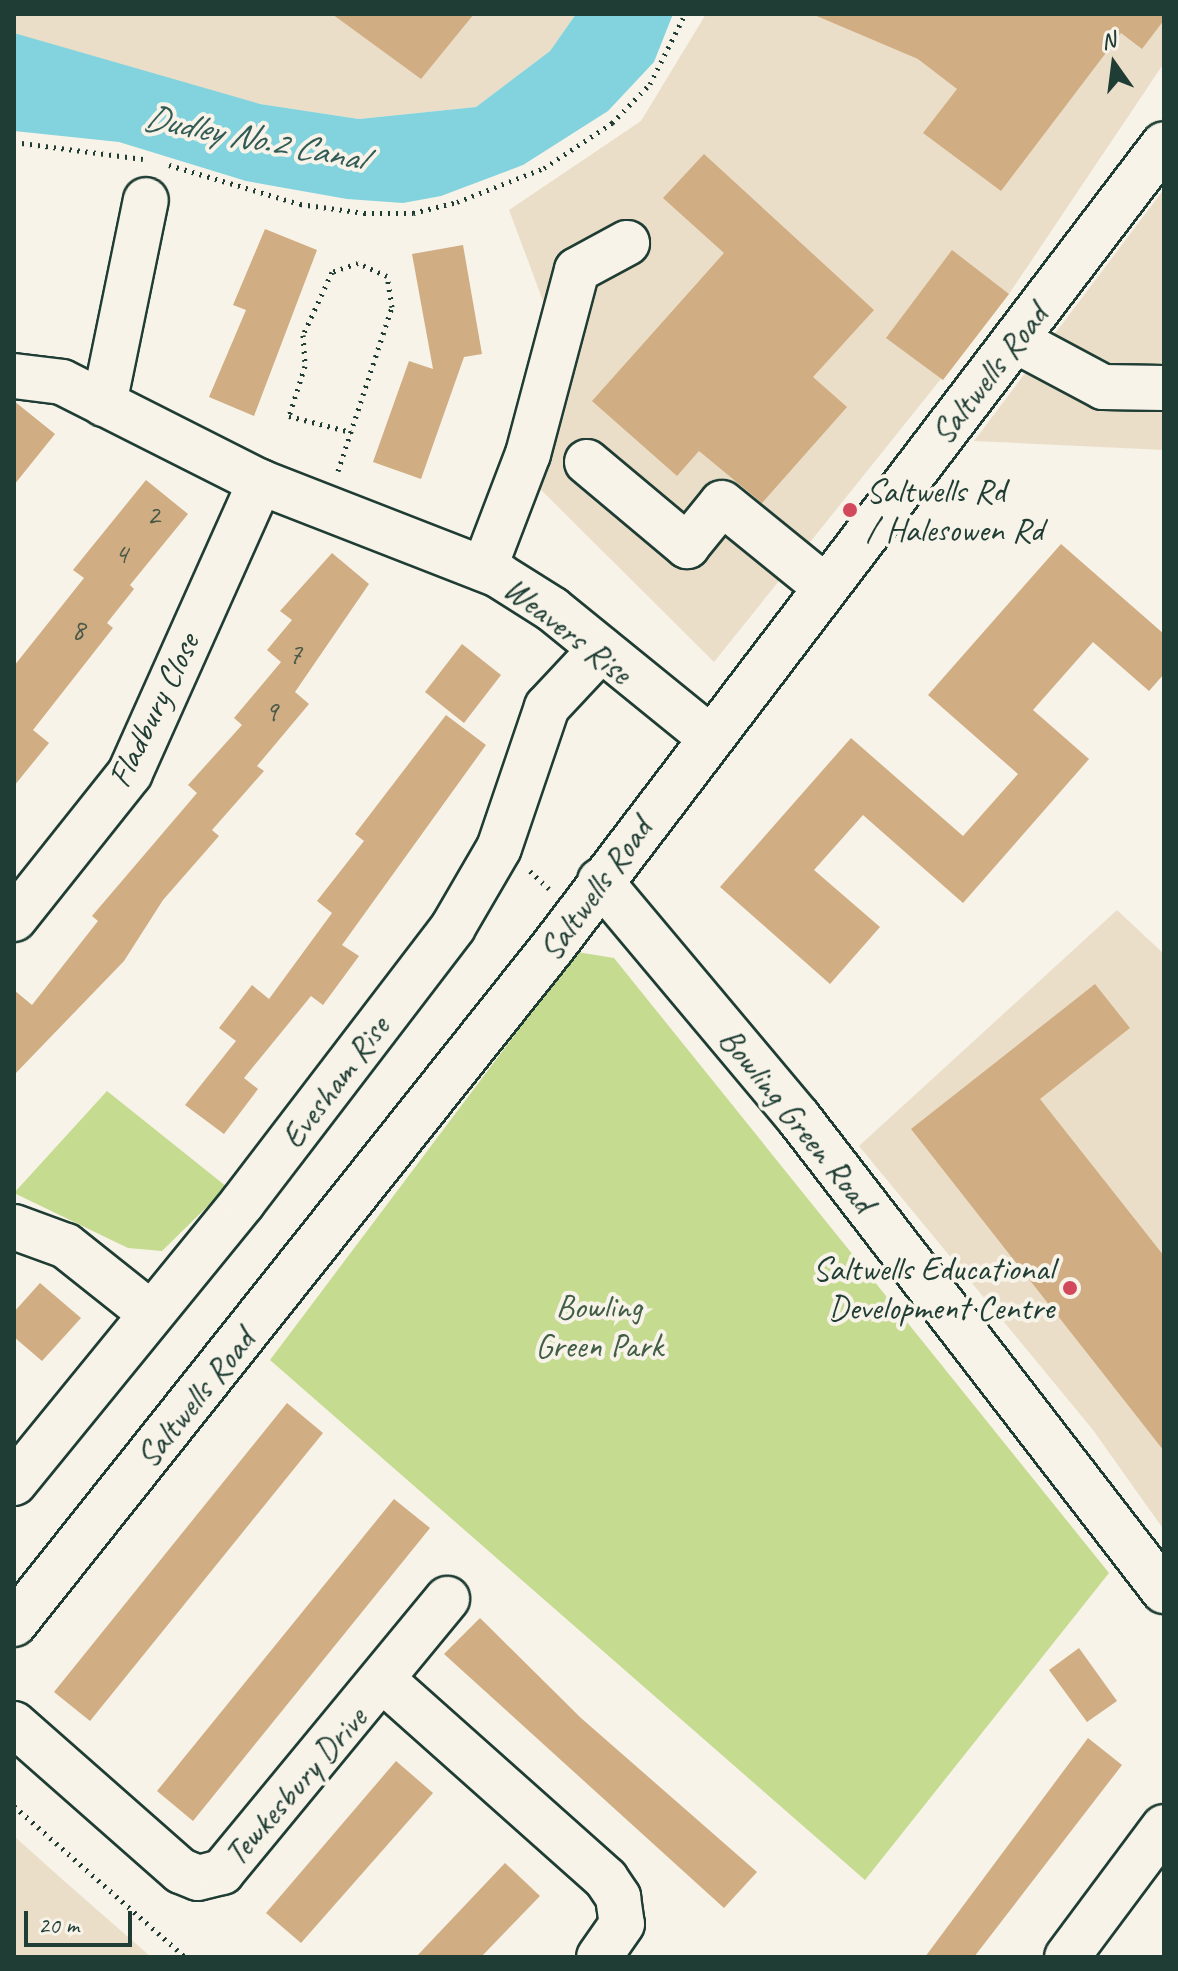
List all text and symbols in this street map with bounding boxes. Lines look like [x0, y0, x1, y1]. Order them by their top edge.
north arrow [1074, 24, 1154, 104]
text: N [1098, 25, 1118, 56]
water label: Dudley No.2 Canal [141, 96, 367, 180]
street label: Saltwells Road [922, 296, 1056, 452]
place label: Saltwells Rd / Halesowen Rd [866, 470, 1043, 550]
house number: 2 [146, 496, 160, 532]
marker: Saltwells Rd / Halesowen Rd [841, 501, 859, 519]
house number: 4 [114, 535, 128, 571]
street label: Weavers Rise [496, 567, 640, 693]
house number: 8 [71, 611, 85, 647]
street label: Fladbury Close [98, 626, 208, 794]
house number: 7 [288, 635, 302, 671]
house number: 9 [264, 693, 278, 729]
street label: Saltwells Road [530, 810, 660, 968]
street label: Evesham Rise [272, 1008, 398, 1156]
street label: Bowling Green Road [710, 1019, 884, 1221]
place label: Saltwells Educational Development Centre [813, 1248, 1054, 1328]
marker: Saltwells Educational Development Centre [1061, 1279, 1079, 1297]
park label: Bowling Green Park [535, 1286, 663, 1366]
street label: Saltwells Road [127, 1321, 263, 1475]
street label: Tewkesbury Drive [215, 1698, 375, 1874]
scale bar [28, 1895, 136, 1945]
text: 20 m [38, 1910, 79, 1940]

